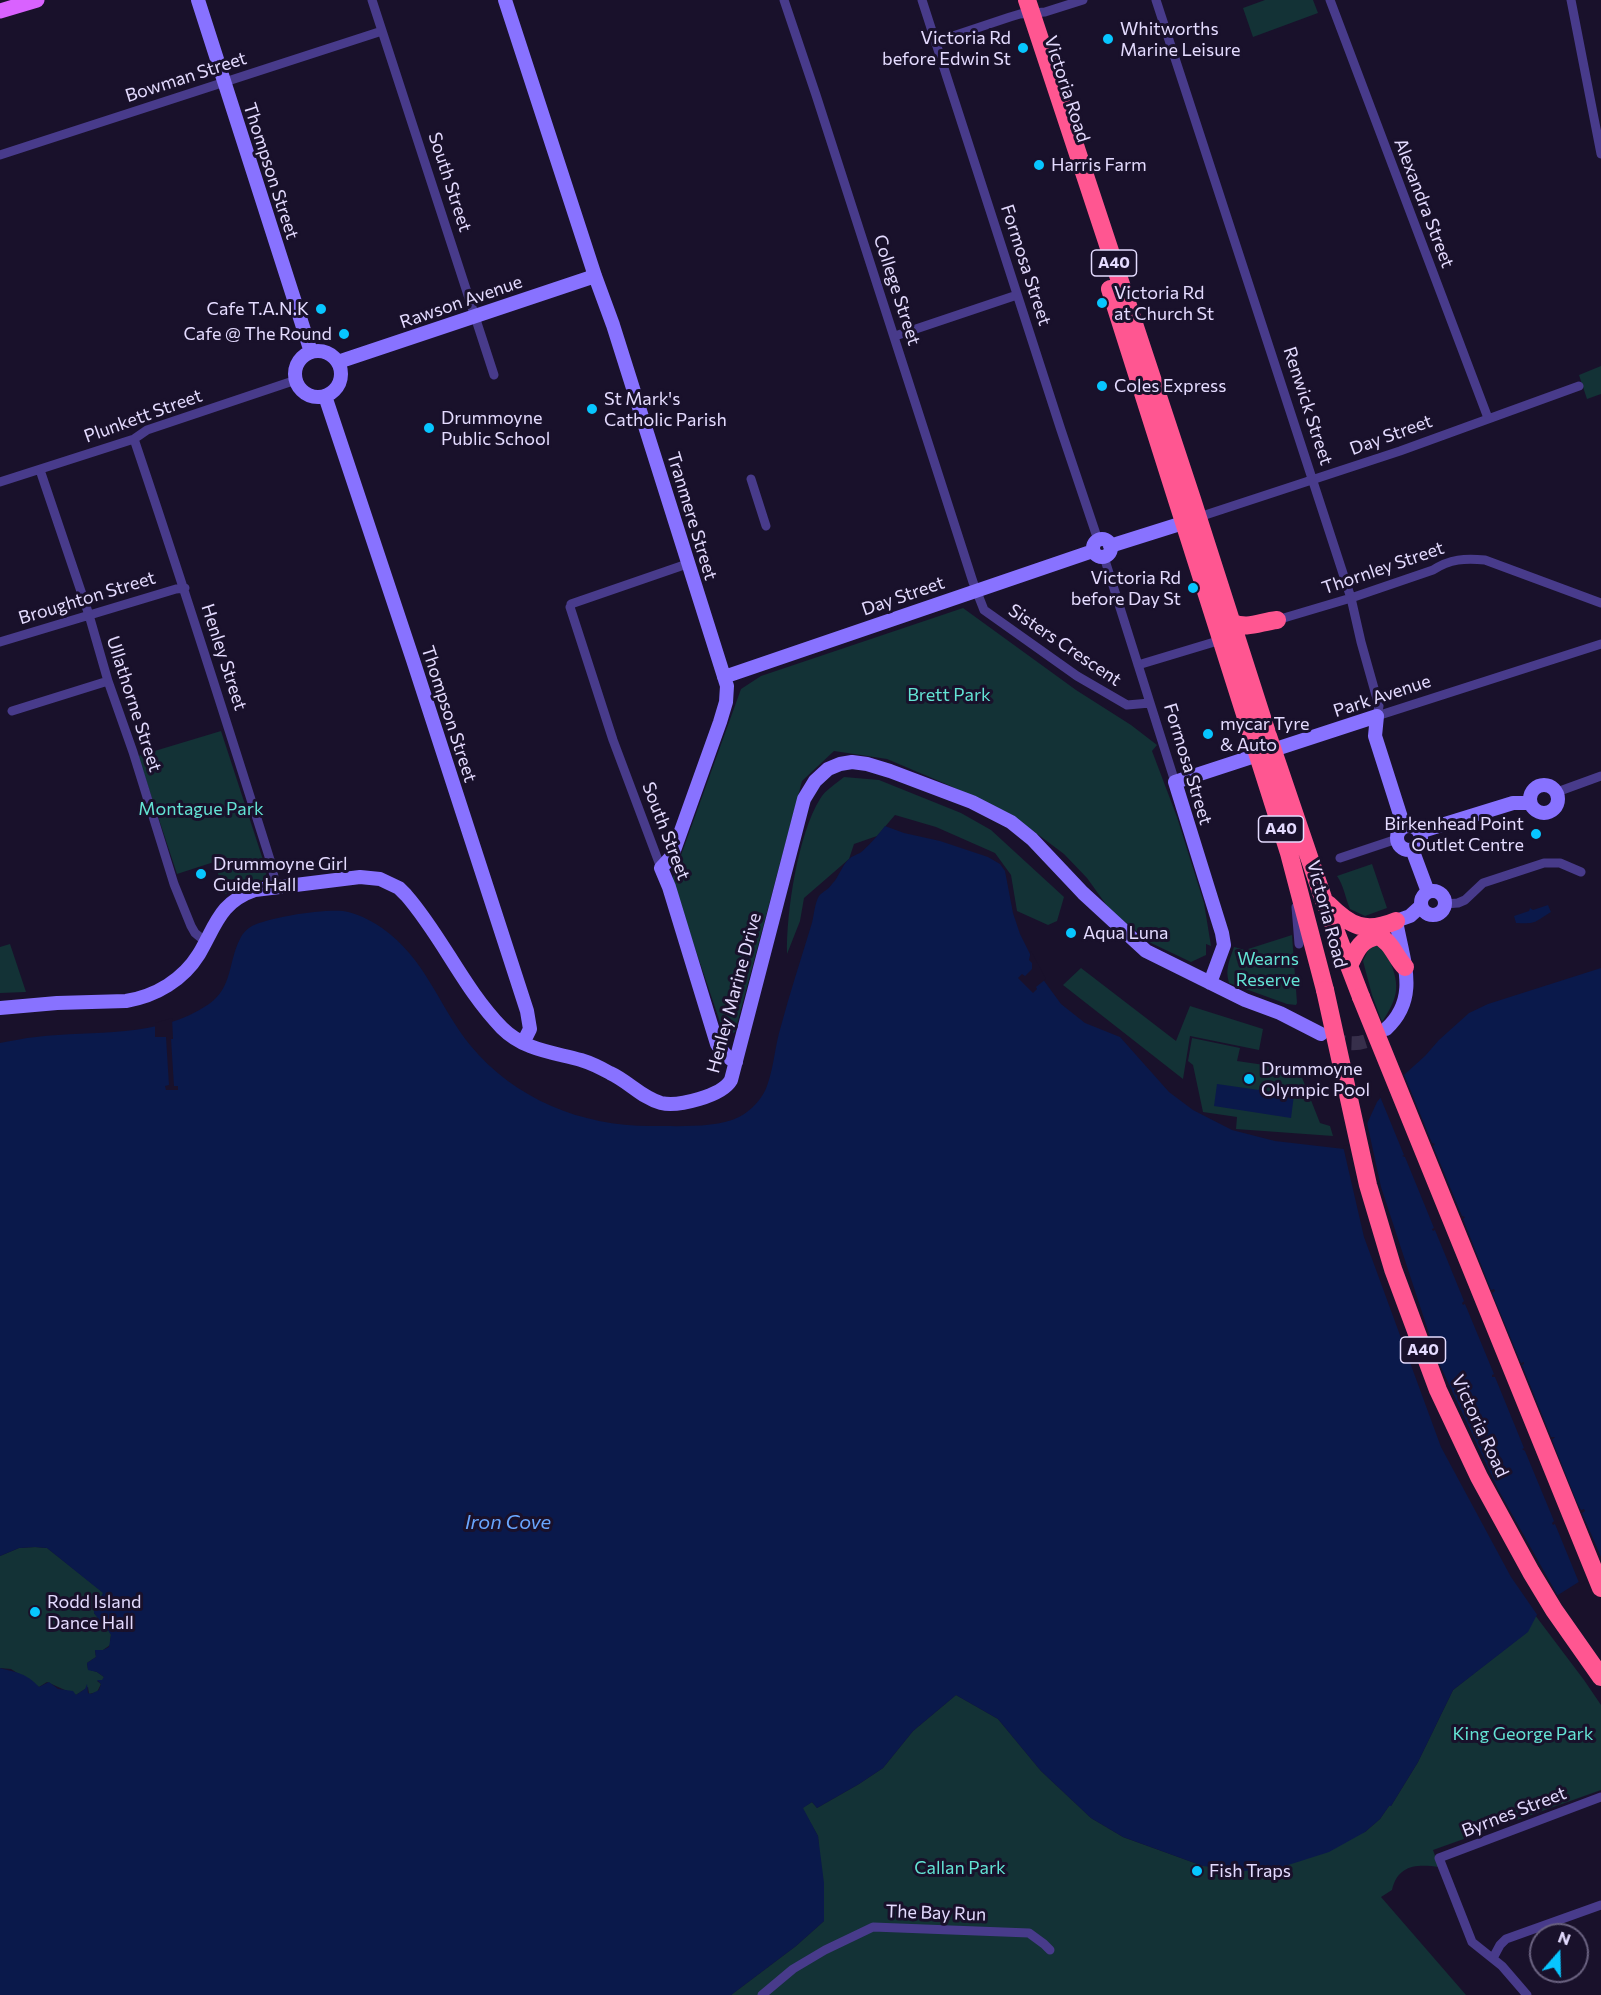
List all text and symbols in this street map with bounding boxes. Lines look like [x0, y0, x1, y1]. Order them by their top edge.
place label: Whitworths Marine Leisure [1120, 18, 1241, 60]
place label: Victoria Rd before Edwin St [882, 27, 1011, 70]
marker: Whitworths Marine Leisure [1101, 32, 1115, 46]
street label: Victoria Road [1040, 33, 1094, 145]
marker: Victoria Rd before Edwin St [1016, 41, 1030, 55]
street label: Bowman Street [123, 47, 249, 107]
street label: Thompson Street [239, 100, 303, 242]
street label: South Street [424, 130, 476, 234]
street label: Alexandra Street [1389, 135, 1459, 271]
place label: Harris Farm [1051, 154, 1147, 176]
marker: Harris Farm [1032, 158, 1046, 172]
street label: Formosa Street [996, 202, 1056, 328]
street label: College Street [869, 232, 925, 348]
road number: A40 [1092, 250, 1136, 276]
street label: Rawson Avenue [397, 271, 525, 333]
place label: Victoria Rd at Church St [1114, 282, 1214, 324]
marker: Victoria Rd at Church St [1095, 296, 1109, 310]
place label: Cafe T.A.N.K [207, 298, 309, 320]
marker: Cafe T.A.N.K [314, 302, 328, 316]
place label: Cafe @ The Round [184, 323, 332, 345]
marker: Cafe @ The Round [337, 327, 351, 341]
street label: Renwick Street [1279, 344, 1337, 468]
place label: Coles Express [1114, 375, 1226, 397]
marker: Coles Express [1095, 379, 1109, 393]
street label: Plunkett Street [81, 385, 205, 447]
place label: St Mark's Catholic Parish [604, 388, 727, 430]
marker: St Mark's Catholic Parish [585, 402, 599, 416]
place label: Drummoyne Public School [441, 407, 550, 450]
street label: Day Street [1347, 410, 1435, 460]
marker: Drummoyne Public School [422, 421, 436, 435]
street label: Tranmere Street [662, 449, 722, 583]
street label: Thornley Street [1319, 537, 1447, 599]
street label: Broughton Street [16, 567, 158, 629]
place label: Victoria Rd before Day St [1071, 567, 1181, 610]
street label: Day Street [859, 572, 947, 620]
marker: Victoria Rd before Day St [1186, 581, 1200, 595]
street label: Sisters Crescent [1004, 599, 1126, 691]
street label: Henley Street [197, 601, 251, 713]
street label: Ullathorne Street [102, 633, 166, 775]
street label: Thompson Street [417, 643, 481, 785]
street label: Park Avenue [1331, 670, 1433, 722]
park label: Brett Park [907, 684, 991, 706]
street label: Formosa Street [1159, 701, 1217, 827]
place label: mycar Tyre & Auto [1220, 713, 1310, 756]
marker: mycar Tyre & Auto [1201, 727, 1215, 741]
street label: South Street [637, 779, 695, 883]
park label: Montague Park [138, 798, 264, 820]
place label: Birkenhead Point Outlet Centre [1384, 813, 1524, 856]
road number: A40 [1258, 816, 1304, 842]
marker: Birkenhead Point Outlet Centre [1529, 827, 1543, 841]
place label: Drummoyne Girl Guide Hall [213, 853, 348, 896]
street label: Victoria Road [1302, 858, 1352, 970]
marker: Drummoyne Girl Guide Hall [194, 867, 208, 881]
street label: Henley Marine Drive [702, 911, 766, 1075]
place label: Aqua Luna [1083, 922, 1169, 944]
marker: Aqua Luna [1064, 926, 1078, 940]
park label: Wearns Reserve [1236, 948, 1300, 990]
place label: Drummoyne Olympic Pool [1261, 1058, 1370, 1100]
marker: Drummoyne Olympic Pool [1242, 1072, 1256, 1086]
road number: A40 [1400, 1337, 1446, 1363]
street label: Victoria Road [1447, 1371, 1513, 1481]
water label: Iron Cove [465, 1510, 551, 1534]
place label: Rodd Island Dance Hall [47, 1591, 141, 1634]
marker: Rodd Island Dance Hall [28, 1605, 42, 1619]
park label: King George Park [1452, 1723, 1594, 1745]
street label: Byrnes Street [1459, 1782, 1569, 1842]
park label: Callan Park [914, 1857, 1006, 1879]
place label: Fish Traps [1209, 1860, 1291, 1882]
marker: Fish Traps [1190, 1864, 1204, 1878]
street label: The Bay Run [885, 1900, 987, 1926]
north arrow [1529, 1923, 1589, 1983]
text: N [1556, 1927, 1574, 1948]

